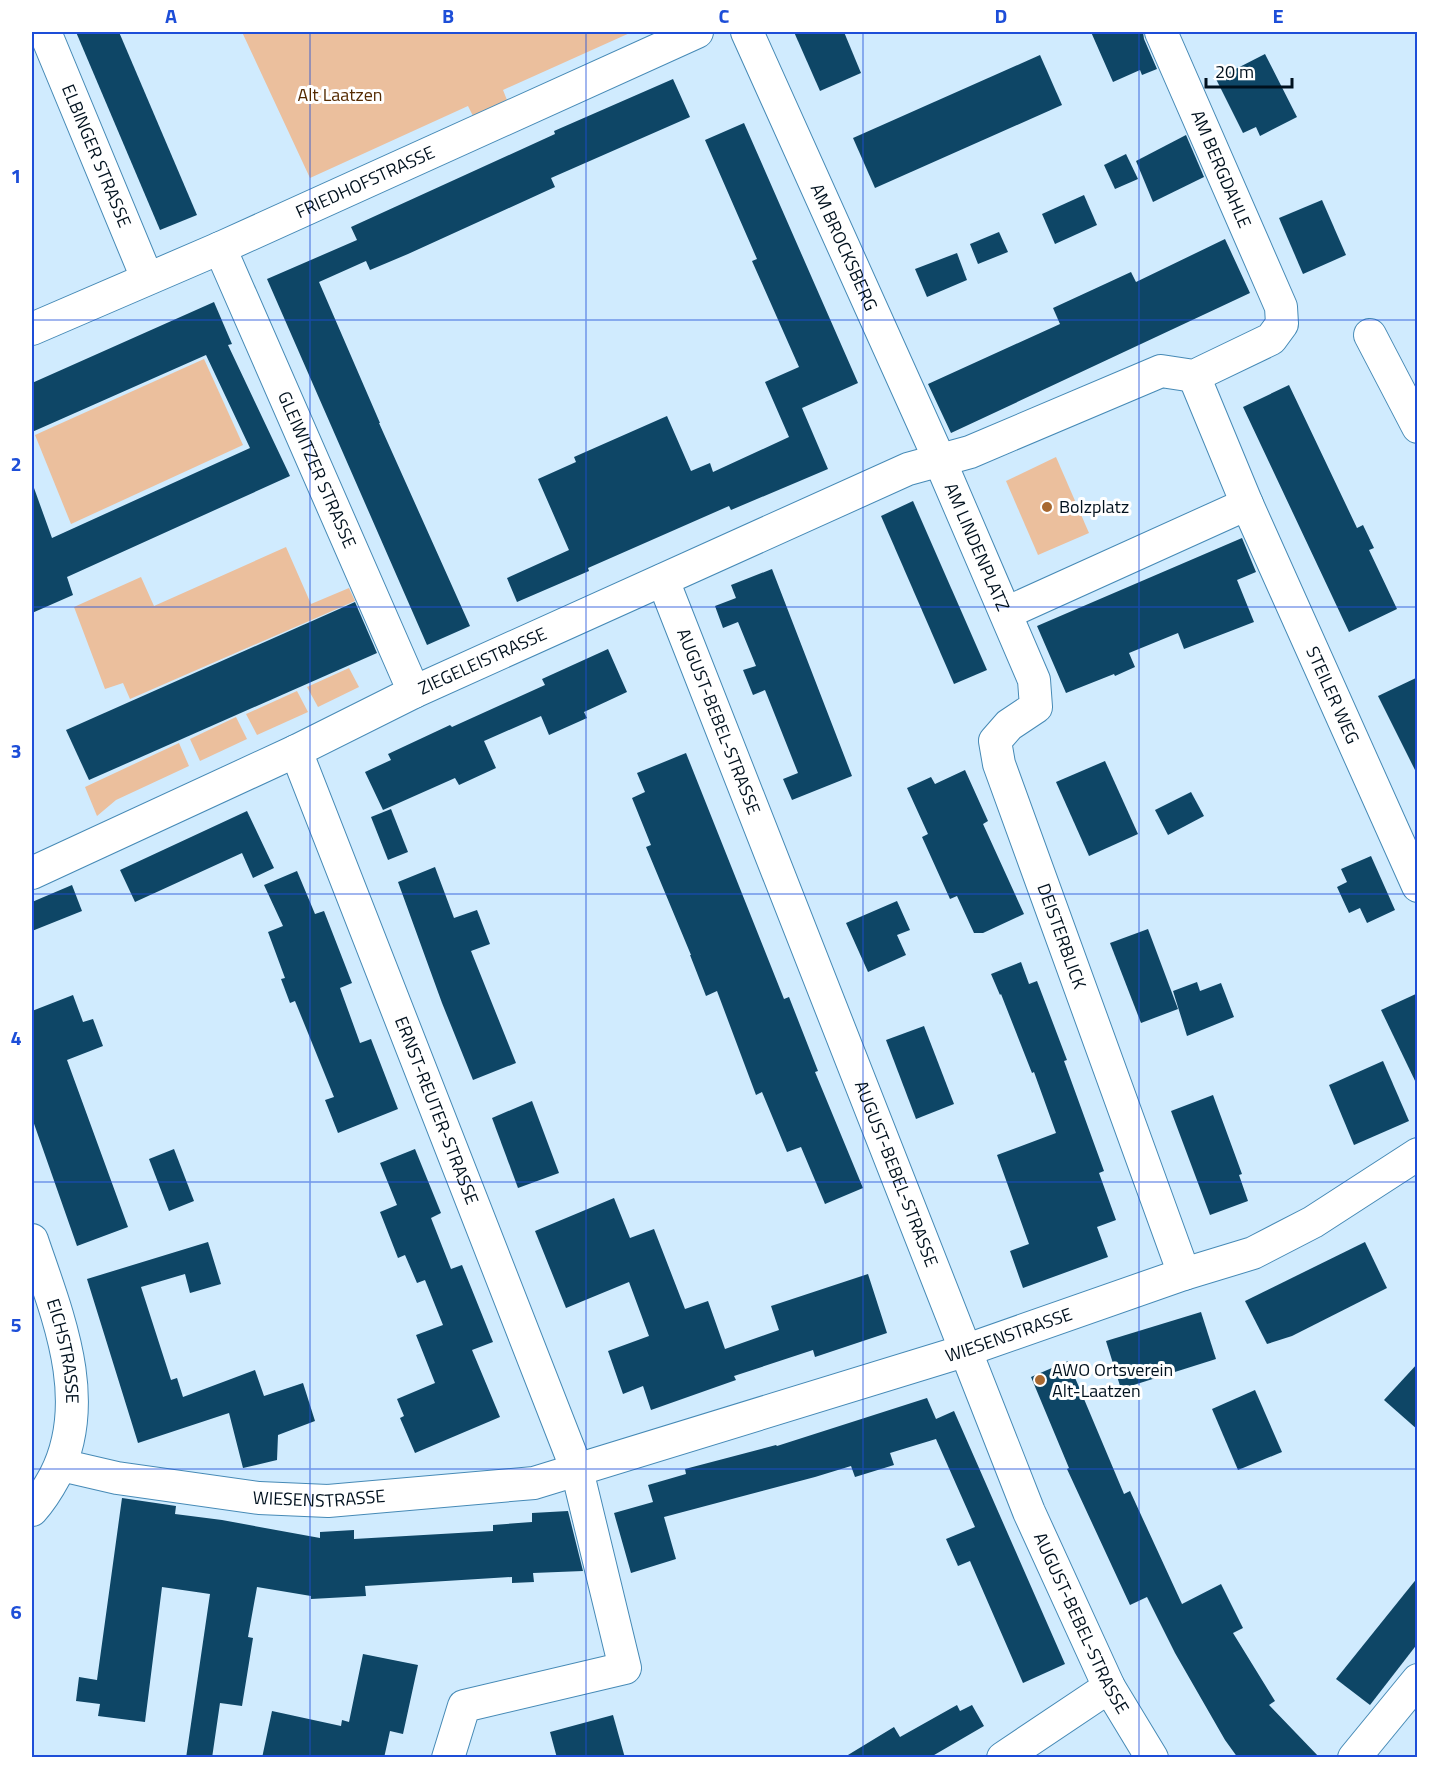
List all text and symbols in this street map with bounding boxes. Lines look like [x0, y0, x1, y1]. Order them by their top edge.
text: A [165, 0, 177, 31]
text: B [442, 0, 454, 31]
text: C [719, 0, 730, 31]
text: D [995, 0, 1007, 31]
text: E [1272, 0, 1284, 31]
scale bar [1206, 51, 1292, 89]
text: 20 m [1215, 58, 1254, 85]
street label: ELBINGER STRASSE [55, 80, 139, 231]
park label: Alt Laatzen [297, 81, 383, 108]
street label: AM BERGDAHLE [1184, 106, 1258, 232]
street label: FRIEDHOFSTRASSE [291, 139, 439, 225]
text: 1 [10, 160, 22, 191]
street label: AM BROCKSBERG [804, 179, 885, 315]
street label: GLEIWITZER STRASSE [271, 387, 364, 552]
text: 2 [10, 448, 22, 479]
street label: AM LINDENPLATZ [938, 478, 1017, 615]
place label: Bolzplatz [1059, 493, 1129, 520]
marker: Bolzplatz [1040, 500, 1054, 514]
street label: ZIEGELEISTRASSE [414, 620, 551, 701]
street label: AUGUST-BEBEL-STRASSE [670, 624, 768, 818]
street label: STEILER WEG [1299, 642, 1367, 748]
text: 3 [10, 735, 22, 766]
street label: DEISTERBLICK [1030, 879, 1093, 993]
street label: ERNST-REUTER-STRASSE [388, 1012, 486, 1208]
text: 4 [10, 1022, 22, 1053]
street label: AUGUST-BEBEL-STRASSE [848, 1077, 945, 1271]
street label: EICHSTRASSE [40, 1295, 86, 1404]
street label: WIESENSTRASSE [942, 1300, 1076, 1369]
text: 5 [10, 1309, 22, 1340]
place label: AWO Ortsverein Alt-Laatzen [1052, 1356, 1173, 1404]
marker: AWO Ortsverein Alt-Laatzen [1033, 1373, 1047, 1387]
street label: WIESENSTRASSE [252, 1482, 386, 1514]
street label: AUGUST-BEBEL-STRASSE [1027, 1528, 1136, 1719]
text: 6 [10, 1596, 22, 1627]

